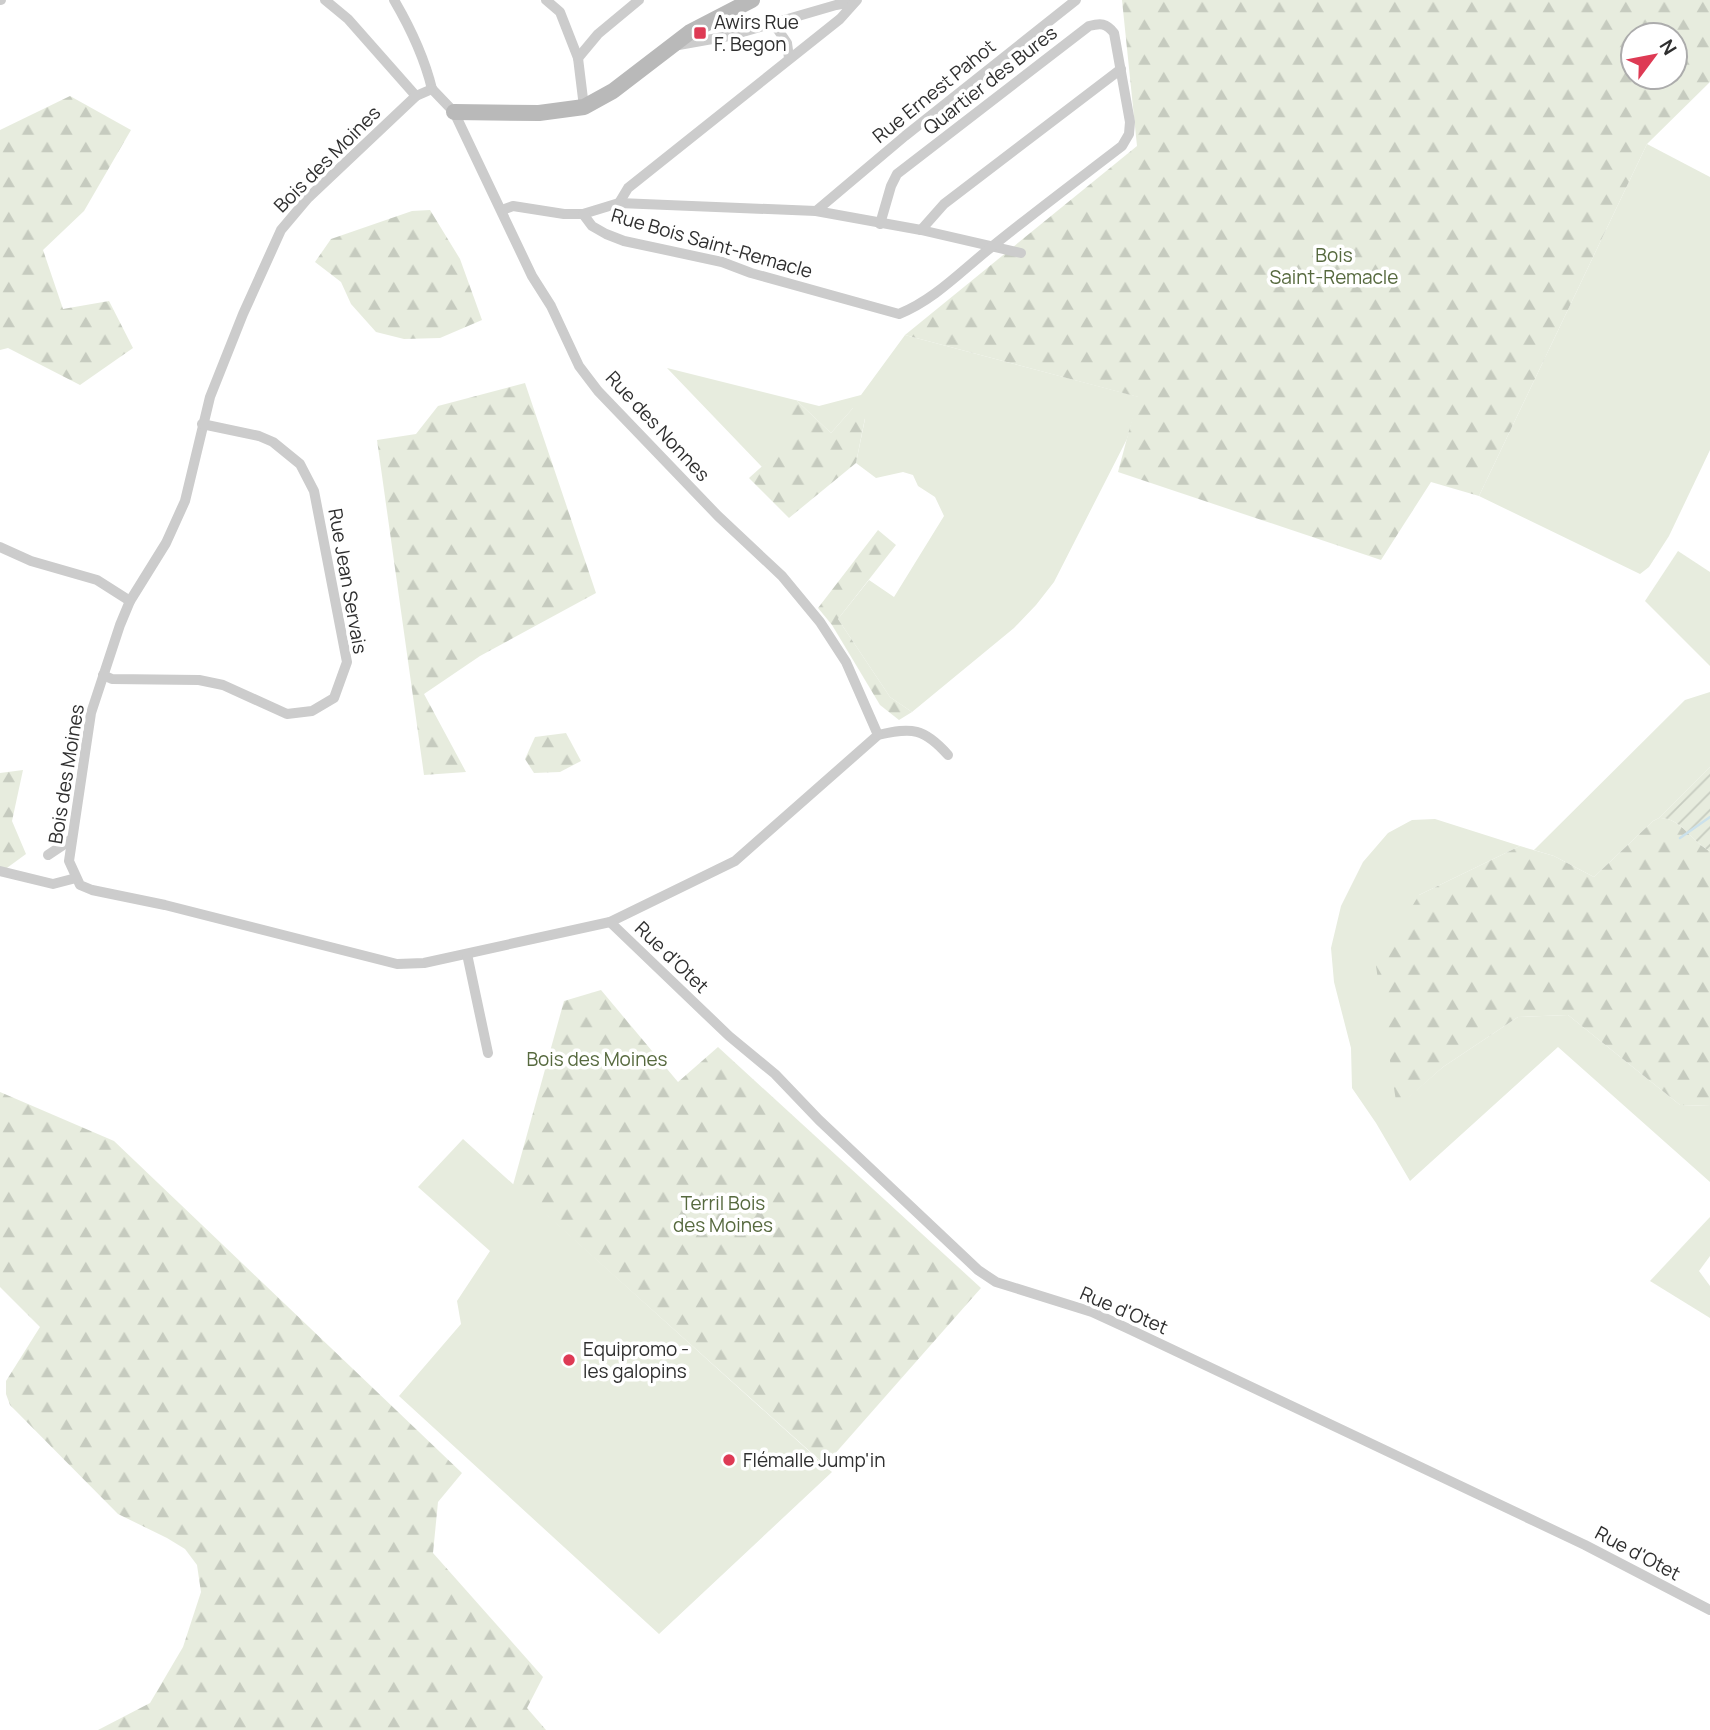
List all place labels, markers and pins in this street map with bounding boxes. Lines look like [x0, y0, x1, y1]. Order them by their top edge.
place label: Awirs Rue F. Begon [714, 9, 799, 57]
marker: Awirs Rue F. Begon [692, 25, 708, 41]
place label: Equipromo - les galopins [583, 1336, 689, 1384]
marker: Equipromo - les galopins [561, 1352, 577, 1368]
place label: Flémalle Jump'in [743, 1447, 886, 1473]
marker: Flémalle Jump'in [721, 1452, 737, 1468]

